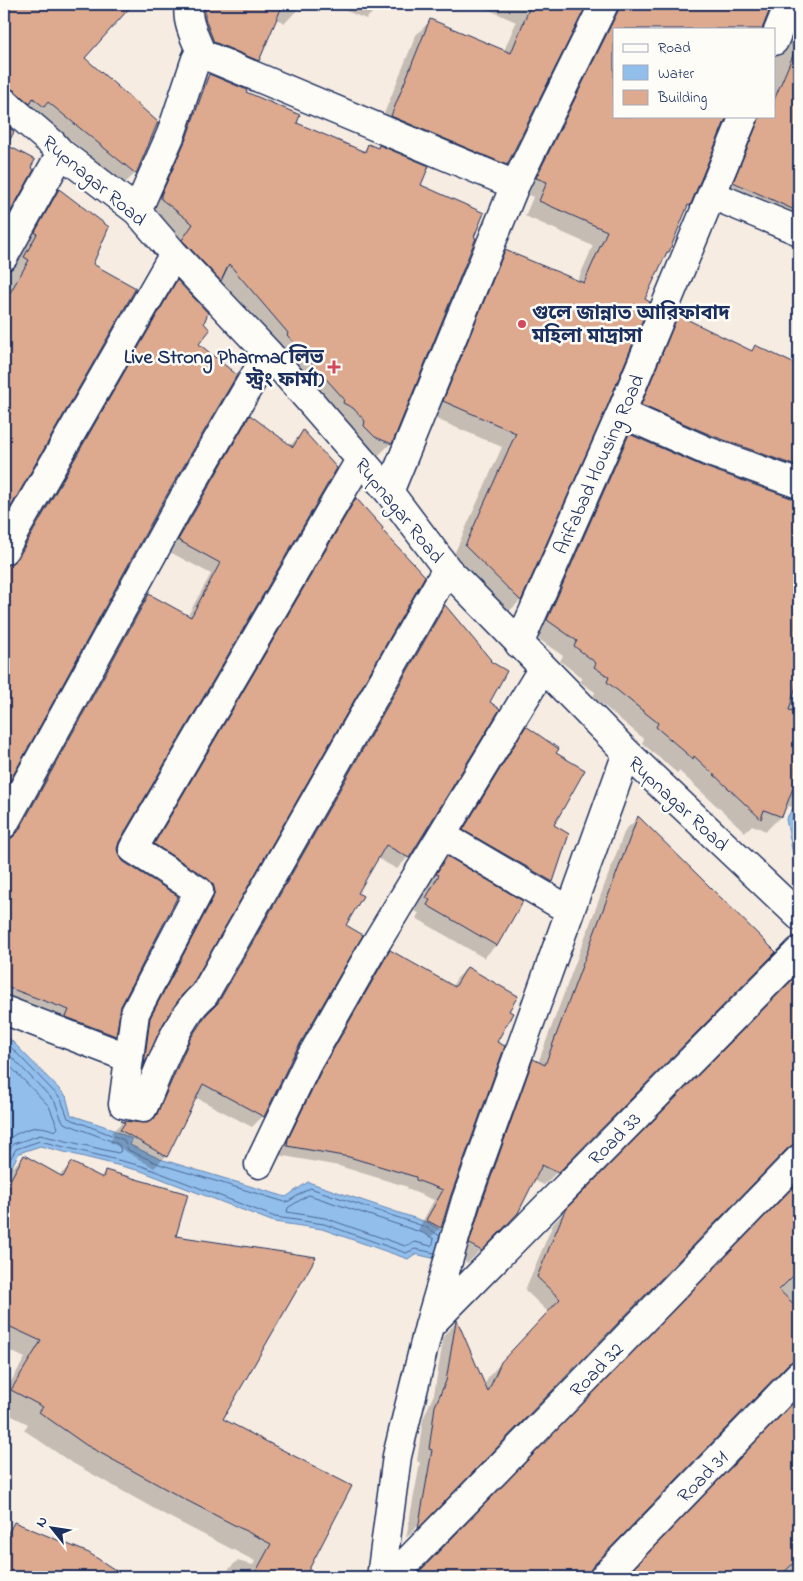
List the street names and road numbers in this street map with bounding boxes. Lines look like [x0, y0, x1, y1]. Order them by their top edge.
street label: Rupnagar Road [34, 130, 152, 235]
street label: Arifabad Housing Road [548, 370, 654, 560]
street label: Rupnagar Road [346, 453, 450, 571]
street label: Rupnagar Road [620, 750, 734, 860]
street label: Road 33 [583, 1107, 649, 1173]
street label: Road 32 [564, 1337, 631, 1405]
street label: Road 31 [671, 1445, 736, 1511]

